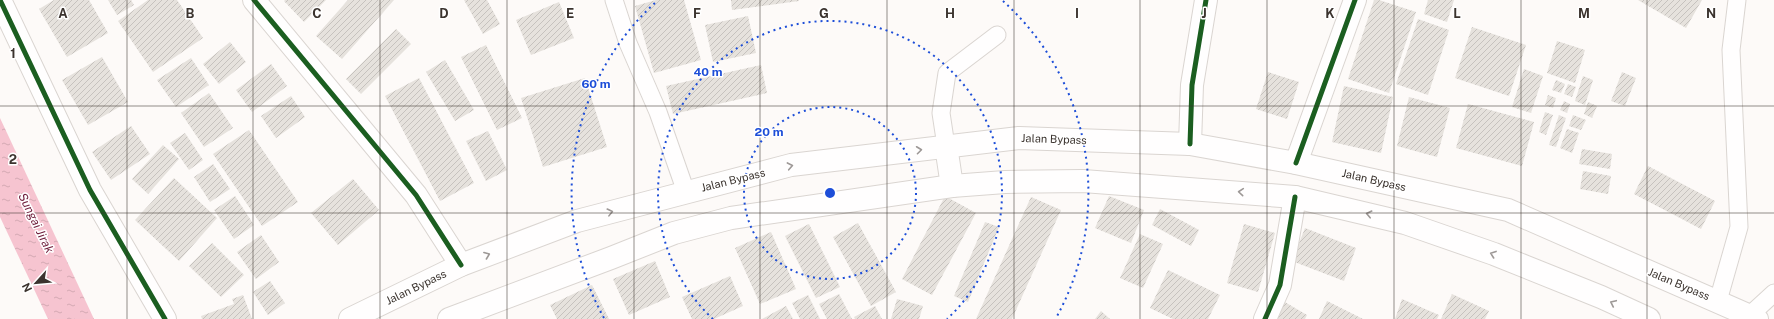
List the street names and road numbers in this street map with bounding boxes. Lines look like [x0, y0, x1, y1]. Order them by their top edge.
street label: Jalan Bypass [1021, 132, 1087, 146]
street label: Jalan Bypass [700, 166, 767, 194]
street label: Jalan Bypass [1341, 167, 1408, 193]
street label: Jalan Bypass [1646, 266, 1712, 303]
street label: Jalan Bypass [384, 267, 448, 307]

